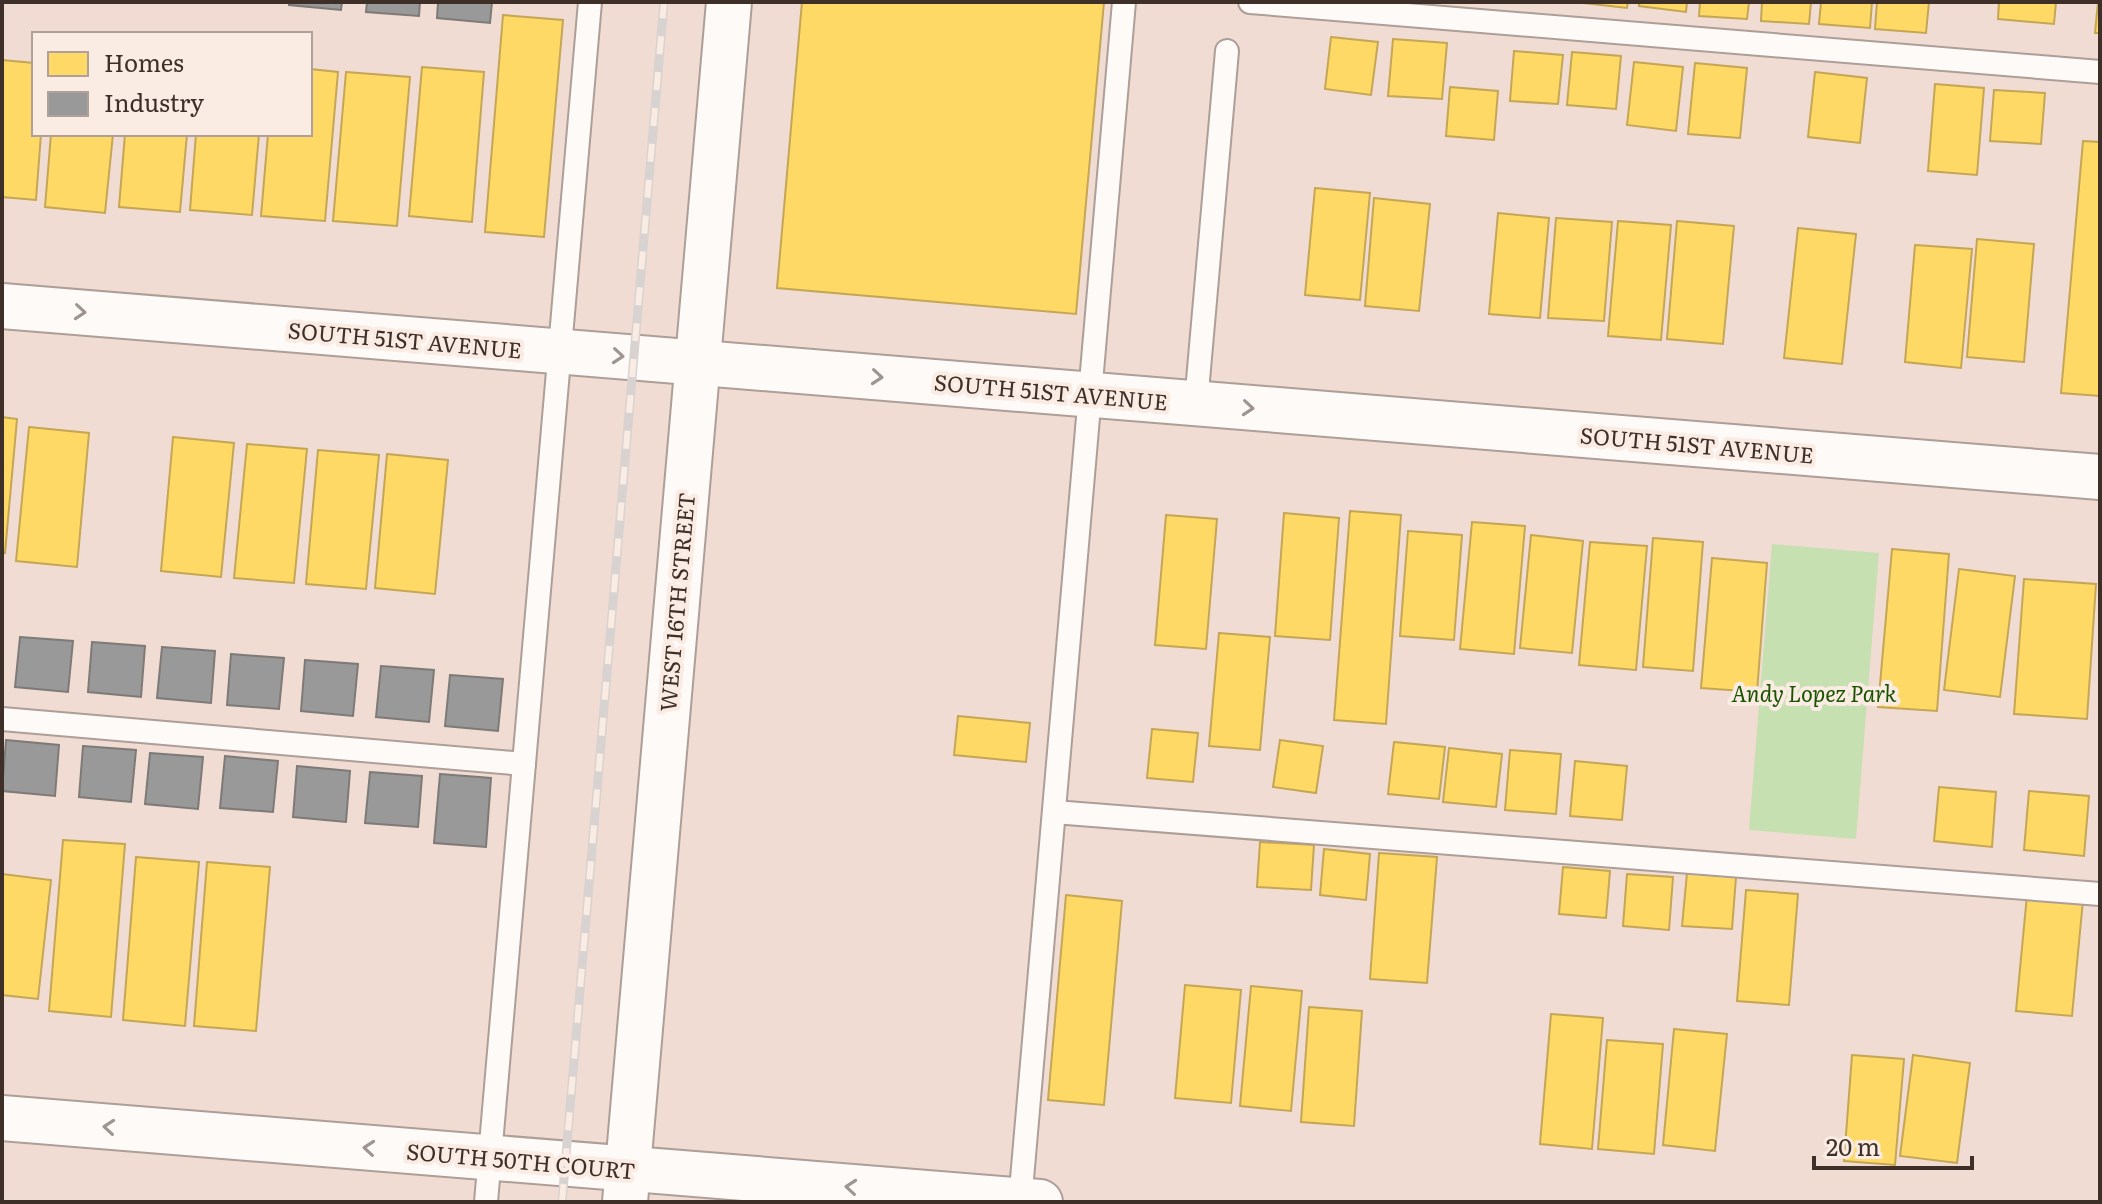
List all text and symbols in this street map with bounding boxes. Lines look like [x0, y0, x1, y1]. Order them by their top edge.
legend [32, 32, 312, 136]
text: Homes [104, 44, 184, 79]
text: Industry [104, 84, 204, 119]
one-way arrow [74, 303, 87, 320]
street label: SOUTH 51ST AVENUE [287, 312, 523, 366]
one-way arrow [612, 347, 625, 364]
street label: SOUTH 51ST AVENUE [933, 364, 1169, 418]
one-way arrow [871, 368, 884, 385]
one-way arrow [1242, 399, 1255, 416]
street label: SOUTH 51ST AVENUE [1579, 417, 1815, 471]
street label: WEST 16TH STREET [650, 491, 702, 713]
park label: Andy Lopez Park [1731, 676, 1897, 709]
one-way arrow [102, 1119, 115, 1136]
scale bar [1814, 1120, 1972, 1170]
text: 20 m [1826, 1128, 1880, 1163]
street label: SOUTH 50TH COURT [405, 1134, 637, 1186]
one-way arrow [362, 1140, 375, 1157]
one-way arrow [844, 1178, 857, 1195]

